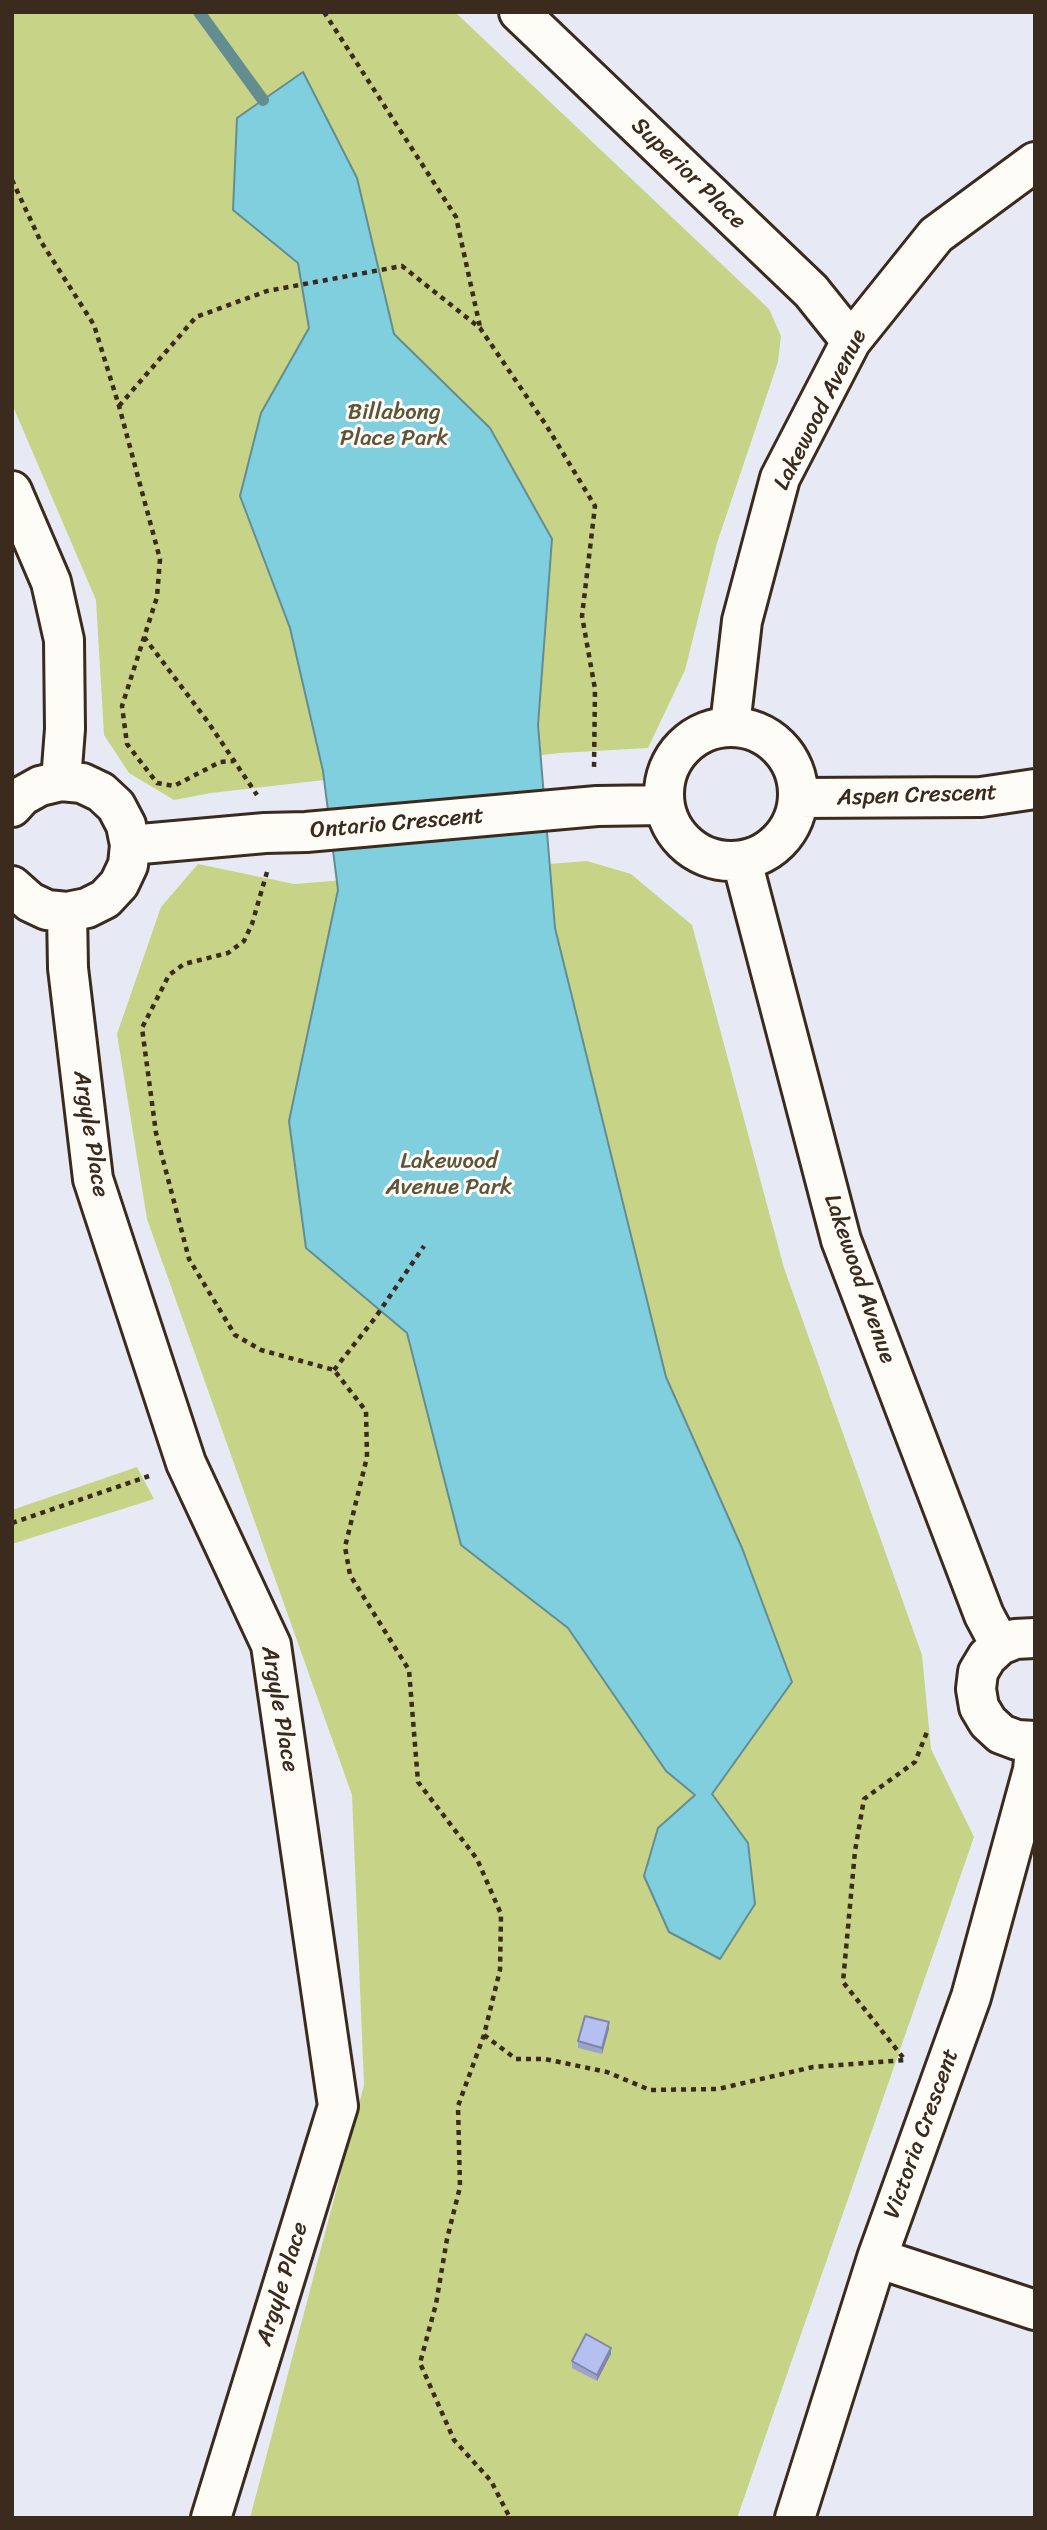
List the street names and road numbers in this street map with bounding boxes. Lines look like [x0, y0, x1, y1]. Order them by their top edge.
street label: Superior Place [625, 112, 751, 236]
street label: Lakewood Avenue [769, 325, 873, 495]
street label: Aspen Crescent [837, 779, 997, 813]
street label: Ontario Crescent [309, 803, 485, 845]
street label: Argyle Place [66, 1069, 114, 1199]
street label: Lakewood Avenue [817, 1191, 901, 1367]
street label: Argyle Place [254, 1644, 304, 1774]
street label: Victoria Crescent [879, 2045, 965, 2223]
street label: Argyle Place [251, 2219, 315, 2349]

